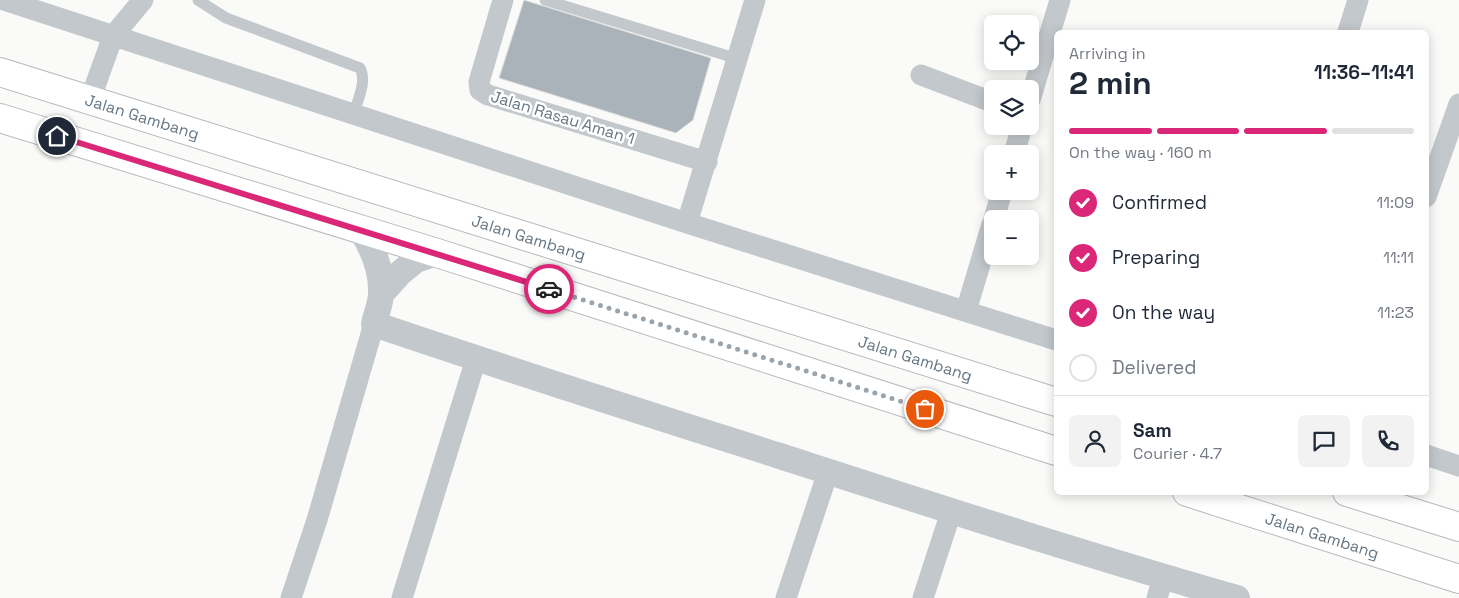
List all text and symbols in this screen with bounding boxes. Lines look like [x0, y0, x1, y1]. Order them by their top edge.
map controls [984, 15, 1039, 265]
button: locate [984, 15, 1039, 70]
text: Arriving in [1069, 43, 1146, 64]
text: 11:36–11:41 [1314, 60, 1414, 85]
text: 2 min [1069, 63, 1152, 103]
button: layers [984, 80, 1039, 135]
street label: Jalan Rasau Aman 1 [488, 86, 637, 149]
street label: Jalan Gambang [82, 89, 202, 145]
pin [36, 115, 78, 157]
icon: home [43, 122, 71, 150]
text: On the way · 160 m [1069, 142, 1212, 163]
button: + [984, 145, 1039, 200]
icon: check [1069, 189, 1097, 217]
text: Confirmed [1112, 190, 1207, 215]
text: 11:09 [1377, 192, 1414, 213]
street label: Jalan Gambang [469, 210, 588, 265]
button: − [984, 210, 1039, 265]
icon: check [1069, 244, 1097, 272]
text: Preparing [1112, 245, 1200, 270]
text: 11:11 [1383, 247, 1414, 268]
courier [524, 264, 574, 314]
icon: car [535, 275, 563, 303]
icon: check [1069, 299, 1097, 327]
text: On the way [1112, 300, 1215, 325]
text: 11:23 [1377, 302, 1414, 323]
street label: Jalan Gambang [856, 331, 975, 386]
text: Delivered [1112, 355, 1197, 380]
pin [904, 388, 946, 430]
icon: bag [911, 395, 939, 423]
button: person [1069, 415, 1121, 467]
button: chat [1298, 415, 1350, 467]
button: phone [1362, 415, 1414, 467]
text: Sam [1133, 418, 1172, 443]
text: Courier · 4.7 [1133, 443, 1222, 464]
street label: Jalan Gambang [1262, 508, 1382, 564]

